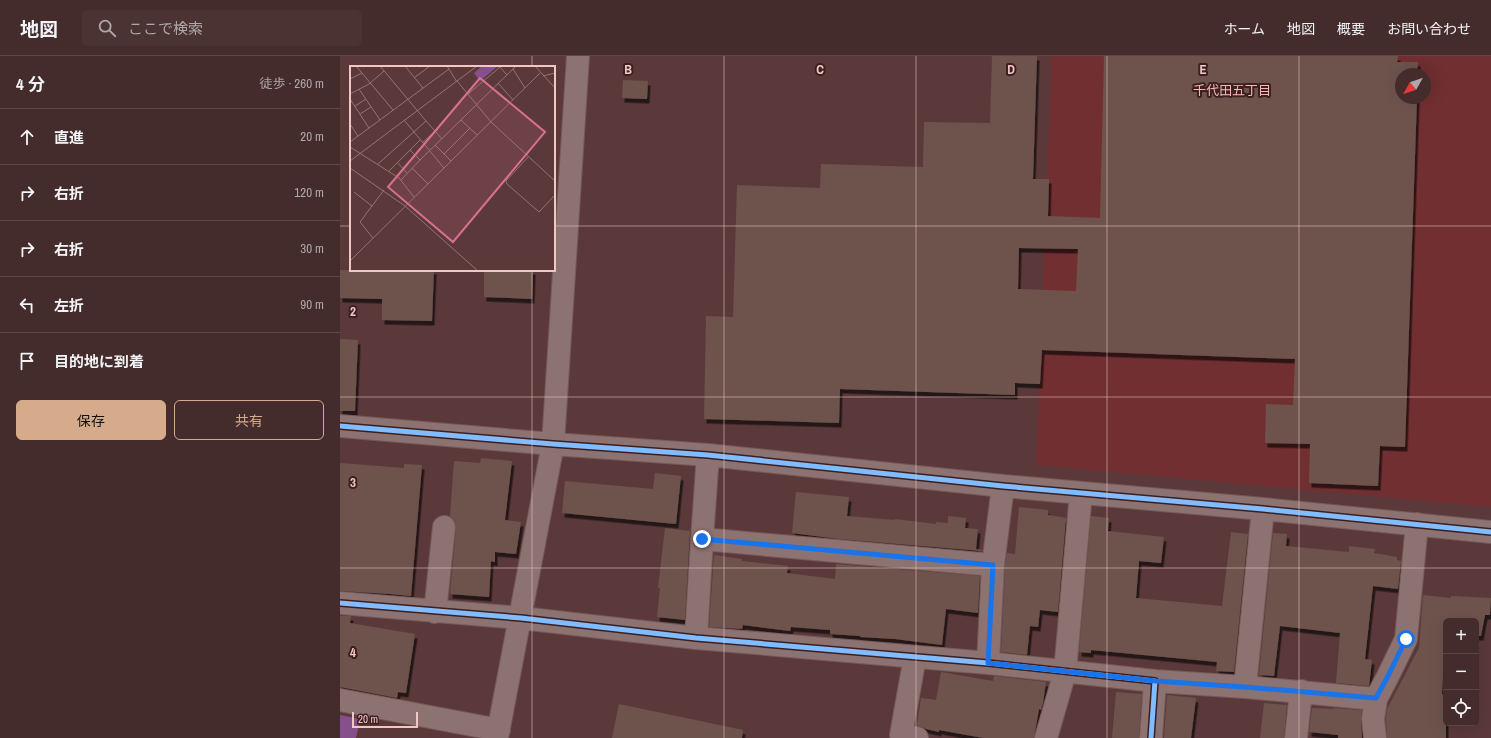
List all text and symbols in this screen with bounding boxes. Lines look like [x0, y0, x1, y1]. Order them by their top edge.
search box [82, 10, 362, 46]
text: 地図 [20, 16, 58, 42]
icon: search [96, 17, 118, 39]
text: ここで検索 [128, 18, 203, 39]
text: ホーム [1223, 20, 1265, 38]
text: 地図 [1287, 20, 1315, 38]
text: 概要 [1337, 20, 1365, 38]
text: お問い合わせ [1387, 20, 1471, 38]
text: B [624, 61, 632, 78]
text: C [816, 61, 824, 78]
text: D [1007, 61, 1015, 78]
text: E [1199, 61, 1207, 78]
inset map [350, 66, 555, 271]
north arrow [1395, 68, 1431, 104]
text: 4 分 [16, 72, 45, 95]
text: 徒歩 · 260 m [259, 75, 324, 92]
district label: 千代田五丁目 [1193, 82, 1271, 99]
icon: ahead [16, 126, 38, 148]
text: 直進 [54, 127, 84, 148]
text: 20 m [300, 128, 324, 145]
icon: right [16, 182, 38, 204]
text: 右折 [54, 183, 84, 204]
text: 120 m [294, 184, 324, 201]
icon: right [16, 238, 38, 260]
text: 右折 [54, 239, 84, 260]
text: 30 m [300, 240, 324, 257]
icon: left [16, 294, 38, 316]
text: 左折 [54, 295, 84, 316]
text: 90 m [300, 296, 324, 313]
text: 2 [350, 303, 356, 320]
icon: arrive [16, 350, 38, 372]
text: 目的地に到着 [54, 351, 144, 372]
button: 保存 [16, 400, 166, 440]
button: 共有 [174, 400, 324, 440]
text: 3 [350, 474, 356, 491]
route end [693, 530, 711, 548]
map controls [1443, 618, 1479, 726]
button: + [1443, 618, 1479, 654]
route start [1397, 630, 1415, 648]
text: 4 [350, 644, 356, 661]
button: − [1443, 654, 1479, 690]
button: locate [1443, 690, 1479, 726]
scale bar [352, 710, 418, 729]
text: 20 m [358, 712, 378, 726]

